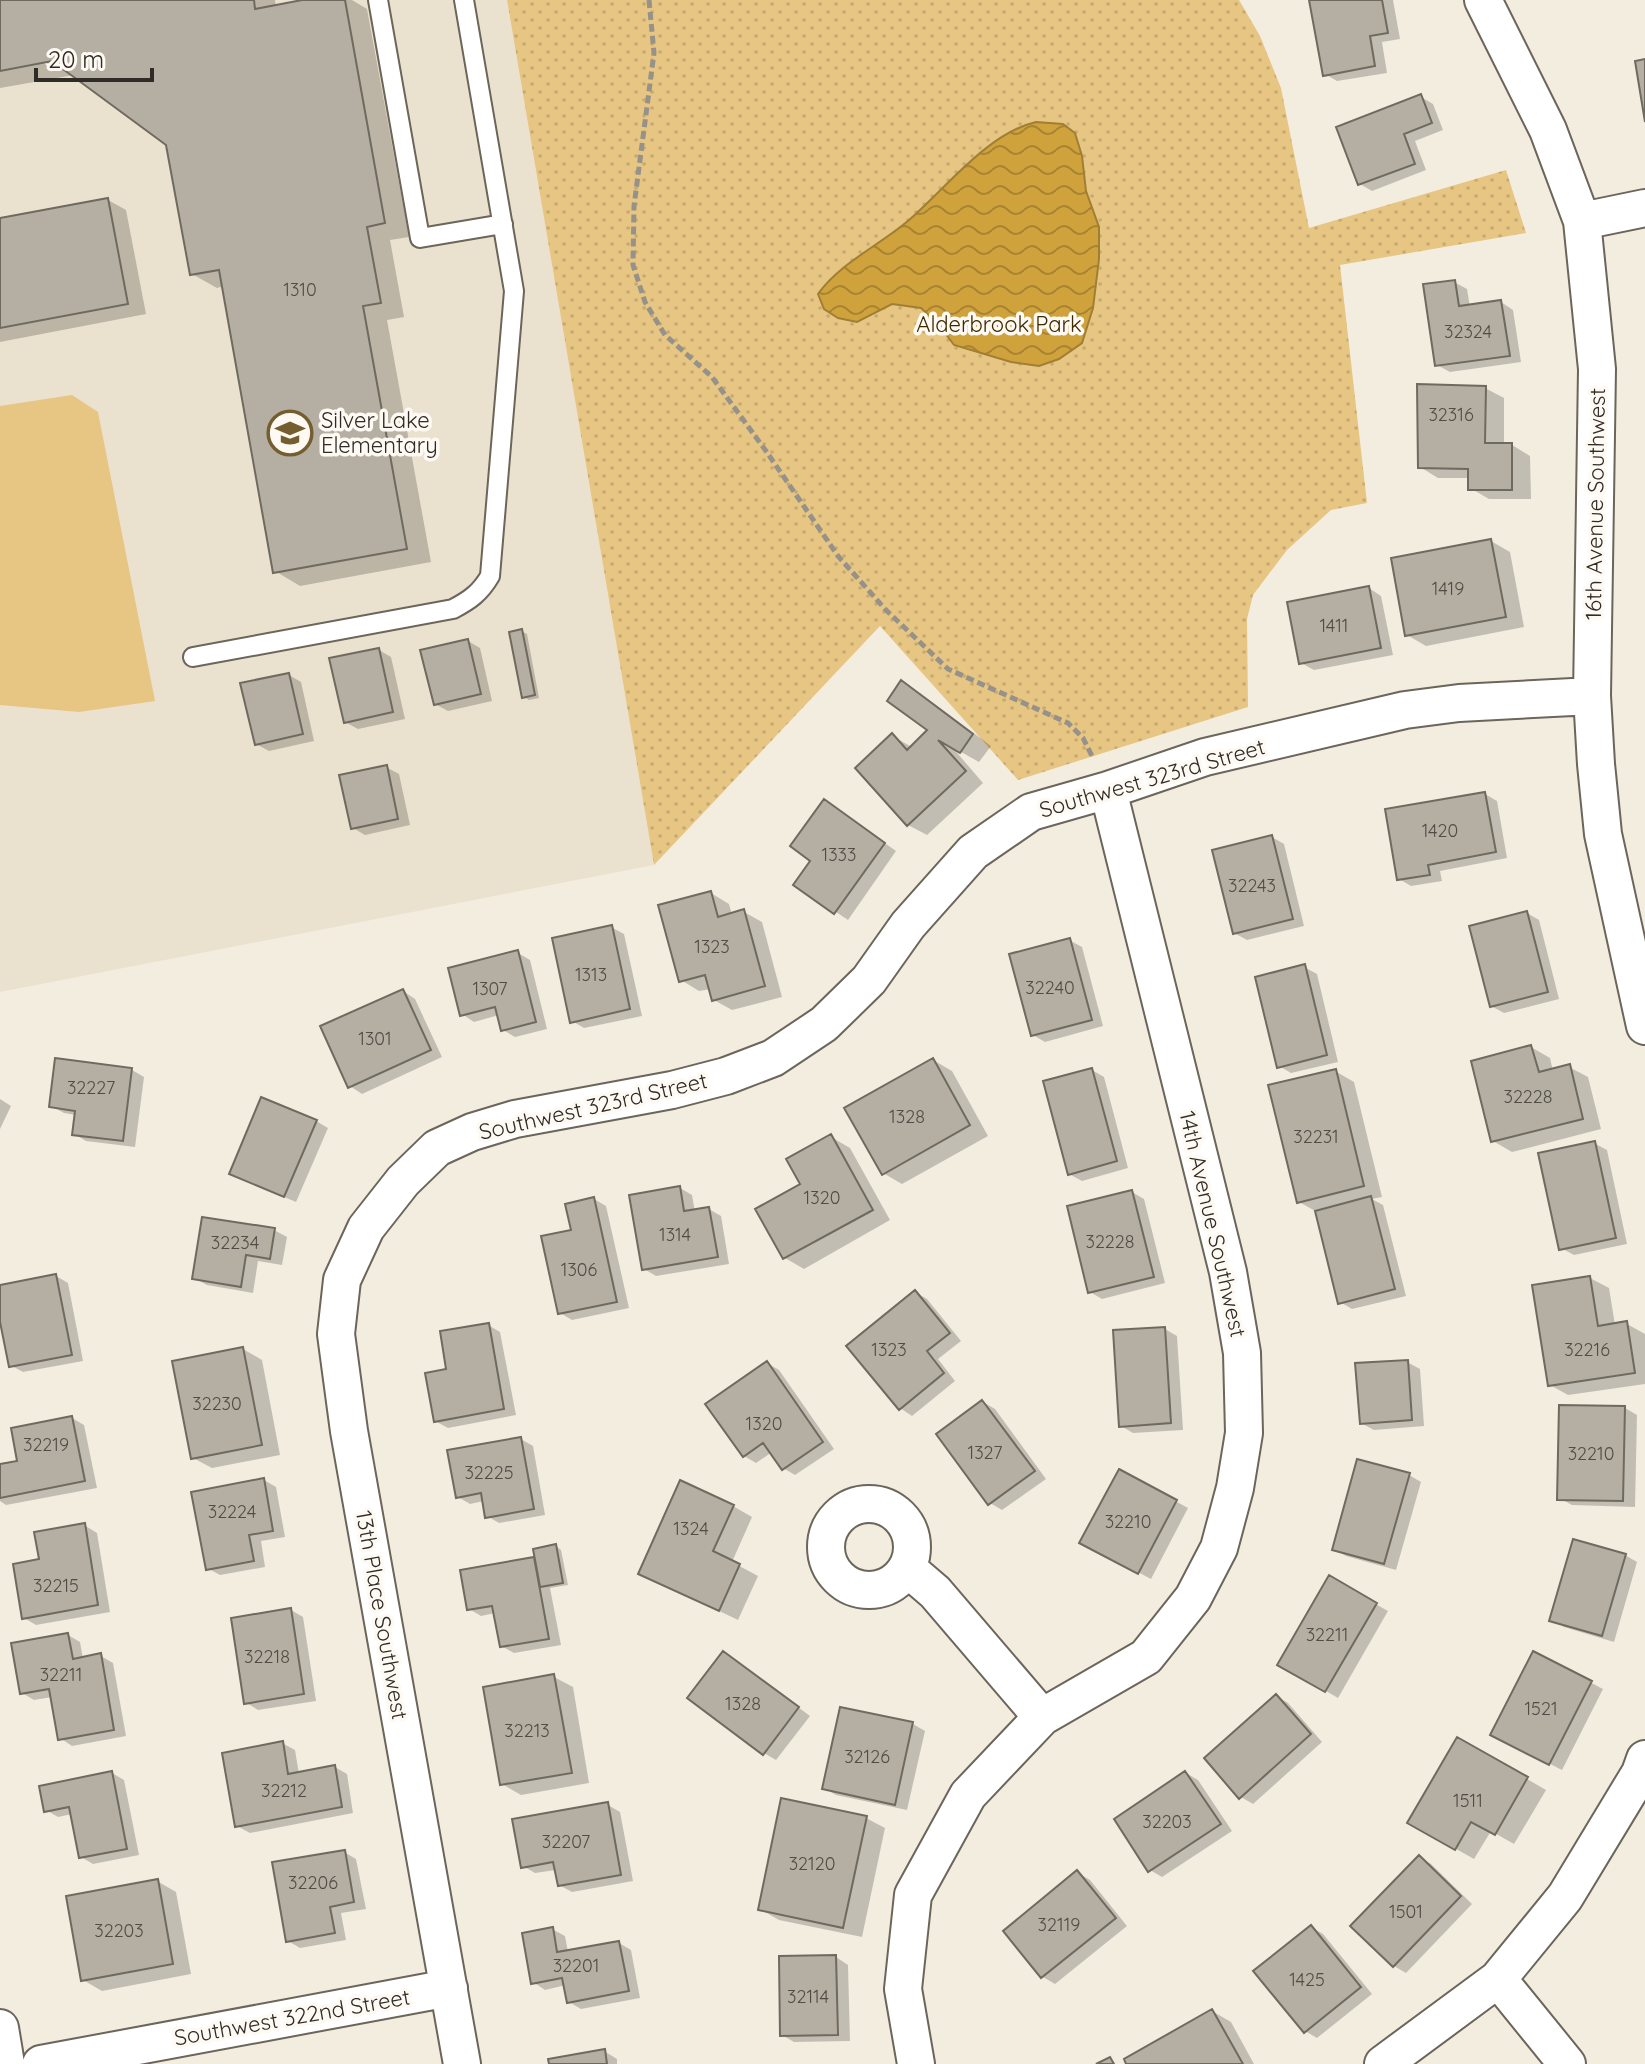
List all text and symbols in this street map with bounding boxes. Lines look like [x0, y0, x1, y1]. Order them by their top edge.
scale bar [36, 32, 152, 82]
text: 20 m [48, 44, 104, 74]
house number: 1310 [283, 278, 317, 301]
park label: Alderbrook Park [916, 310, 1082, 338]
house number: 32324 [1444, 320, 1492, 343]
street label: 16th Avenue Southwest [1579, 388, 1611, 620]
house number: 32316 [1428, 403, 1474, 426]
place label: Silver Lake Elementary [321, 406, 438, 459]
school or university icon: Silver Lake Elementary [266, 409, 314, 457]
house number: 1419 [1432, 577, 1464, 600]
house number: 1411 [1319, 614, 1349, 637]
street label: Southwest 323rd Street [1036, 732, 1268, 824]
house number: 1420 [1422, 819, 1458, 842]
house number: 1333 [822, 843, 856, 866]
house number: 32243 [1228, 874, 1276, 897]
house number: 1323 [694, 935, 730, 958]
house number: 1313 [575, 963, 607, 986]
house number: 32240 [1025, 976, 1075, 999]
house number: 1307 [472, 977, 508, 1000]
house number: 1301 [358, 1027, 392, 1050]
street label: Southwest 323rd Street [476, 1066, 710, 1146]
house number: 32227 [67, 1076, 115, 1099]
house number: 32228 [1503, 1085, 1553, 1108]
house number: 1328 [889, 1105, 925, 1128]
street label: 14th Avenue Southwest [1173, 1108, 1253, 1340]
house number: 32231 [1293, 1125, 1339, 1148]
house number: 1320 [804, 1186, 840, 1209]
house number: 1314 [659, 1223, 691, 1246]
house number: 32228 [1085, 1230, 1135, 1253]
house number: 32234 [211, 1231, 259, 1254]
house number: 1306 [561, 1258, 598, 1281]
house number: 1323 [871, 1338, 907, 1361]
house number: 32216 [1564, 1338, 1610, 1361]
house number: 32230 [192, 1392, 242, 1415]
house number: 1320 [746, 1412, 782, 1435]
house number: 32219 [23, 1433, 69, 1456]
house number: 1327 [968, 1441, 1002, 1464]
house number: 32210 [1568, 1442, 1614, 1465]
house number: 32225 [464, 1461, 514, 1484]
house number: 32224 [208, 1500, 256, 1523]
street label: 13th Place Southwest [350, 1508, 414, 1722]
house number: 32210 [1105, 1510, 1151, 1533]
house number: 1324 [673, 1517, 709, 1540]
house number: 32215 [33, 1574, 79, 1597]
house number: 32211 [1306, 1623, 1348, 1646]
house number: 32218 [244, 1645, 290, 1668]
house number: 32211 [40, 1663, 82, 1686]
house number: 1328 [725, 1692, 761, 1715]
house number: 1521 [1524, 1697, 1558, 1720]
house number: 32213 [504, 1719, 550, 1742]
house number: 32126 [844, 1745, 890, 1768]
house number: 32212 [261, 1779, 307, 1802]
house number: 1511 [1453, 1789, 1483, 1812]
house number: 32203 [1142, 1810, 1192, 1833]
house number: 32207 [542, 1830, 590, 1853]
house number: 32120 [789, 1852, 835, 1875]
house number: 32206 [288, 1871, 338, 1894]
house number: 1501 [1389, 1900, 1423, 1923]
house number: 32119 [1038, 1913, 1080, 1936]
house number: 32203 [94, 1919, 144, 1942]
house number: 32201 [553, 1954, 599, 1977]
house number: 1425 [1289, 1968, 1325, 1991]
street label: Southwest 322nd Street [172, 1982, 412, 2052]
house number: 32114 [787, 1985, 829, 2008]

